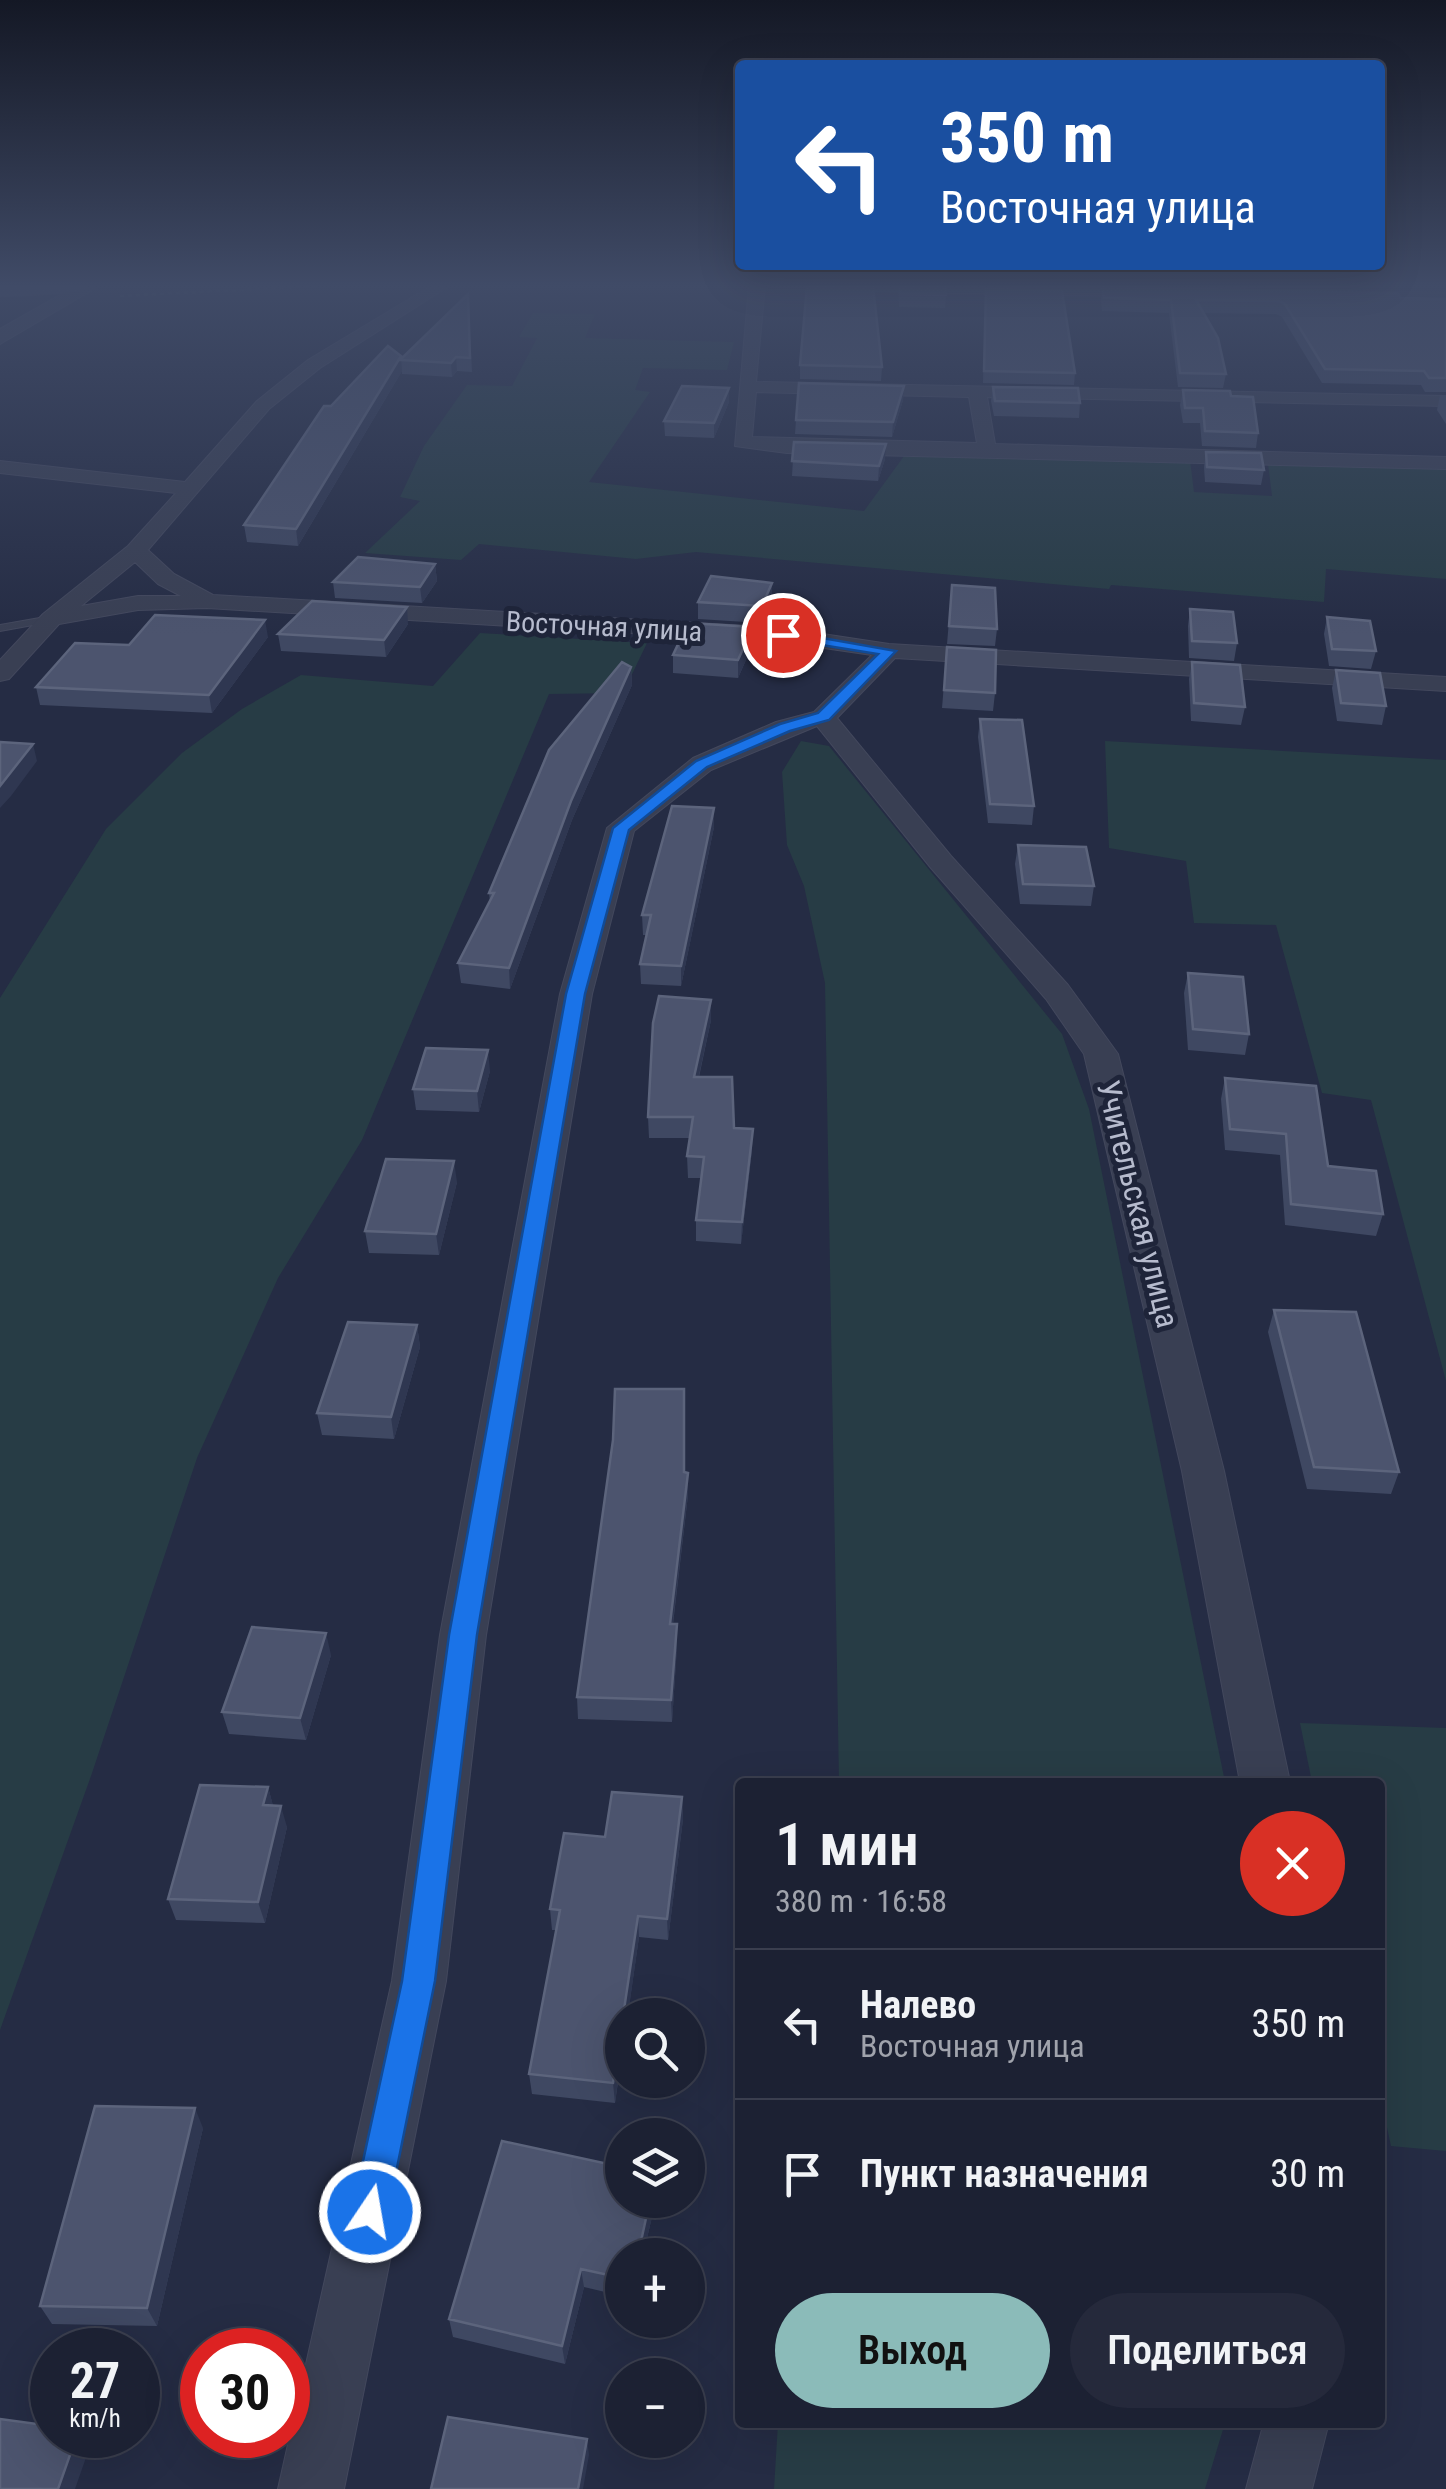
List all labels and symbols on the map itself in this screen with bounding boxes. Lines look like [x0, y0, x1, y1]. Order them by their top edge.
pin [741, 593, 826, 678]
street label: Восточная улица [505, 605, 703, 648]
street label: Учительская улица [1089, 1076, 1187, 1332]
position arrow [318, 2160, 422, 2264]
speed limit sign: 30 [180, 2328, 310, 2458]

